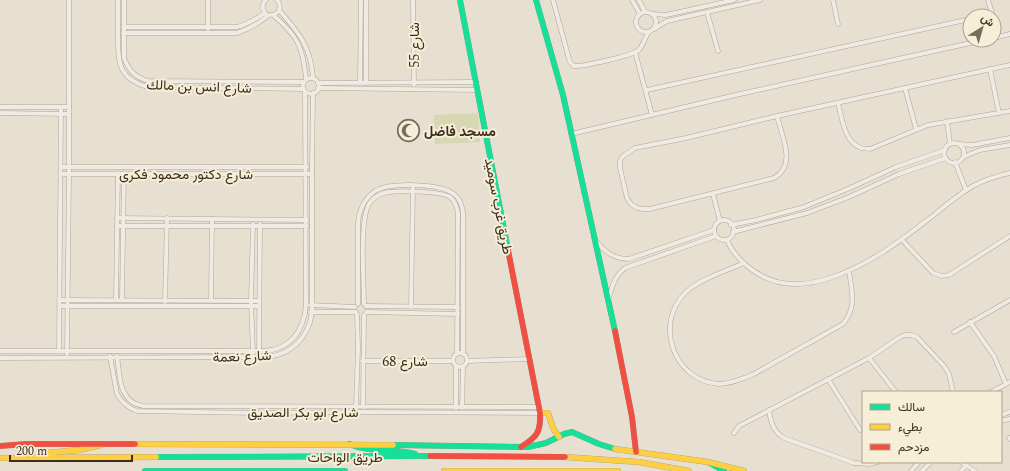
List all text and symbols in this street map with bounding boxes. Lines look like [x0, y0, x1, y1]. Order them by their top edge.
north arrow [962, 8, 1002, 48]
text: ش [977, 10, 998, 31]
street label: شارع 55 [404, 22, 425, 68]
street label: شارع انس بن مالك [146, 74, 252, 99]
mosque icon: مسجد فاضل [395, 118, 421, 144]
place label: مسجد فاضل [424, 121, 496, 142]
street label: طريق غرب سوميد [479, 156, 518, 256]
street label: شارع دكتور محمود فكرى [119, 164, 253, 185]
street label: شارع نعمة [212, 345, 272, 368]
street label: شارع 68 [382, 351, 428, 372]
legend [862, 391, 1002, 463]
text: سالك [898, 398, 925, 417]
street label: شارع ابو بكر الصديق [248, 402, 358, 423]
text: بطيء [898, 418, 922, 437]
scale bar [10, 437, 132, 463]
text: مزدحم [898, 438, 929, 457]
text: 200 m [16, 442, 47, 461]
street label: طريق الواحات [307, 447, 383, 468]

